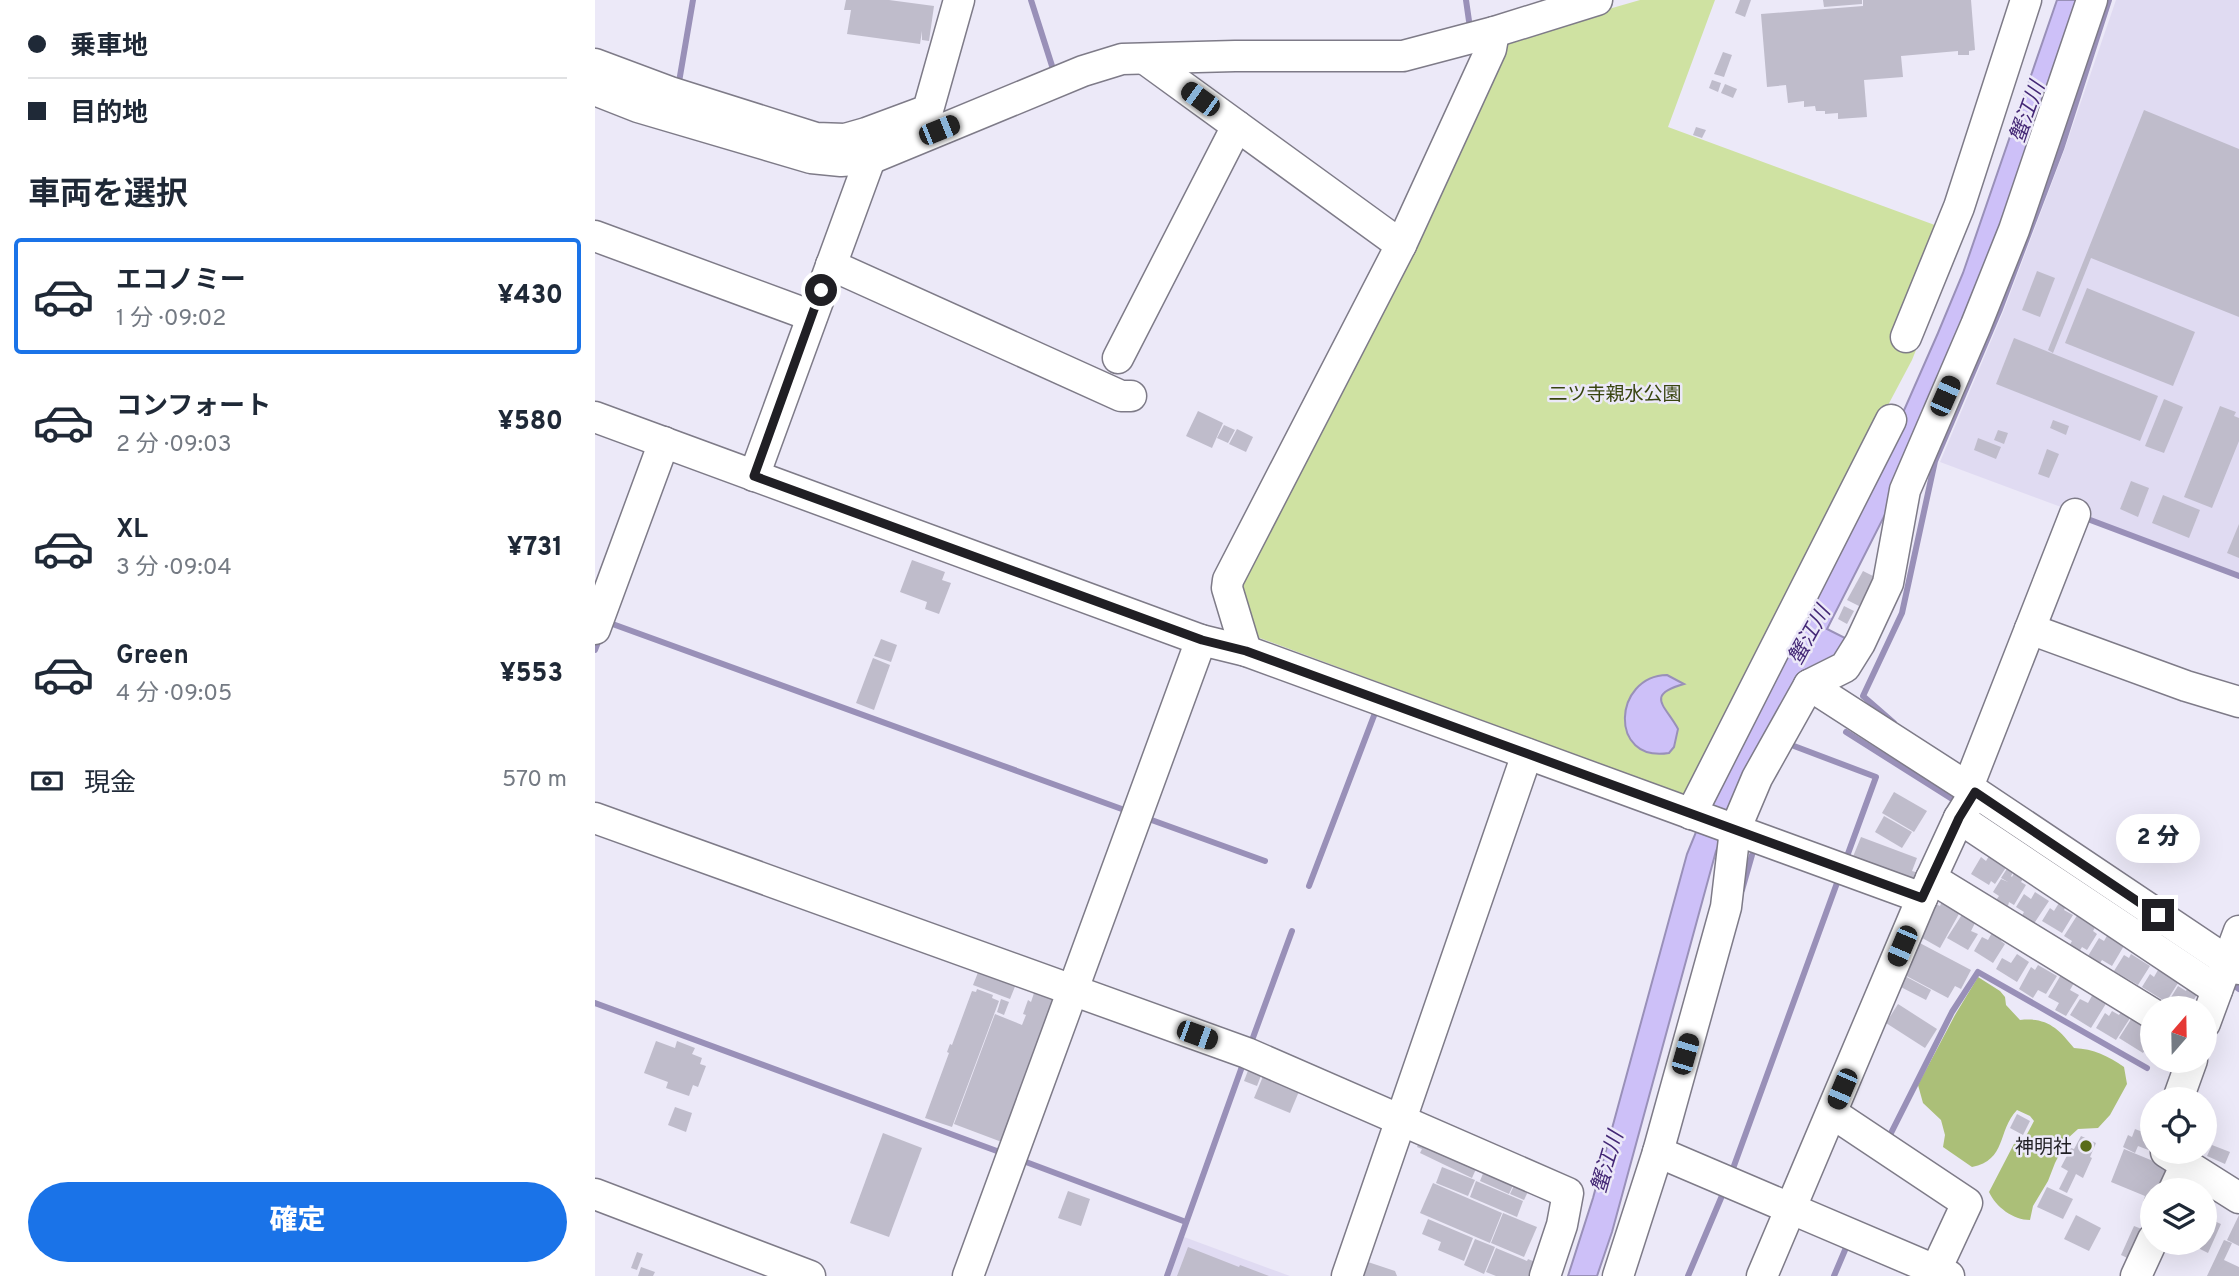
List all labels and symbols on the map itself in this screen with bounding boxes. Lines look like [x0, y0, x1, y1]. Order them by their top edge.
water label: 蟹江川 [2005, 76, 2053, 147]
car [1177, 78, 1224, 120]
car [916, 112, 963, 148]
route start [805, 274, 837, 306]
car [1927, 373, 1964, 419]
park label: 二ツ寺親水公園 [1548, 383, 1682, 407]
water label: 蟹江川 [1783, 600, 1838, 670]
callout: 2 分 [2116, 814, 2200, 862]
route end [2142, 899, 2174, 931]
car [1885, 923, 1920, 969]
north arrow [2140, 996, 2217, 1073]
car [1174, 1018, 1221, 1052]
car [1670, 1031, 1701, 1077]
car [1825, 1066, 1860, 1112]
water label: 蟹江川 [1586, 1126, 1631, 1197]
place label: 神明社 [2015, 1136, 2072, 1160]
marker: 神明社 [2078, 1138, 2094, 1154]

